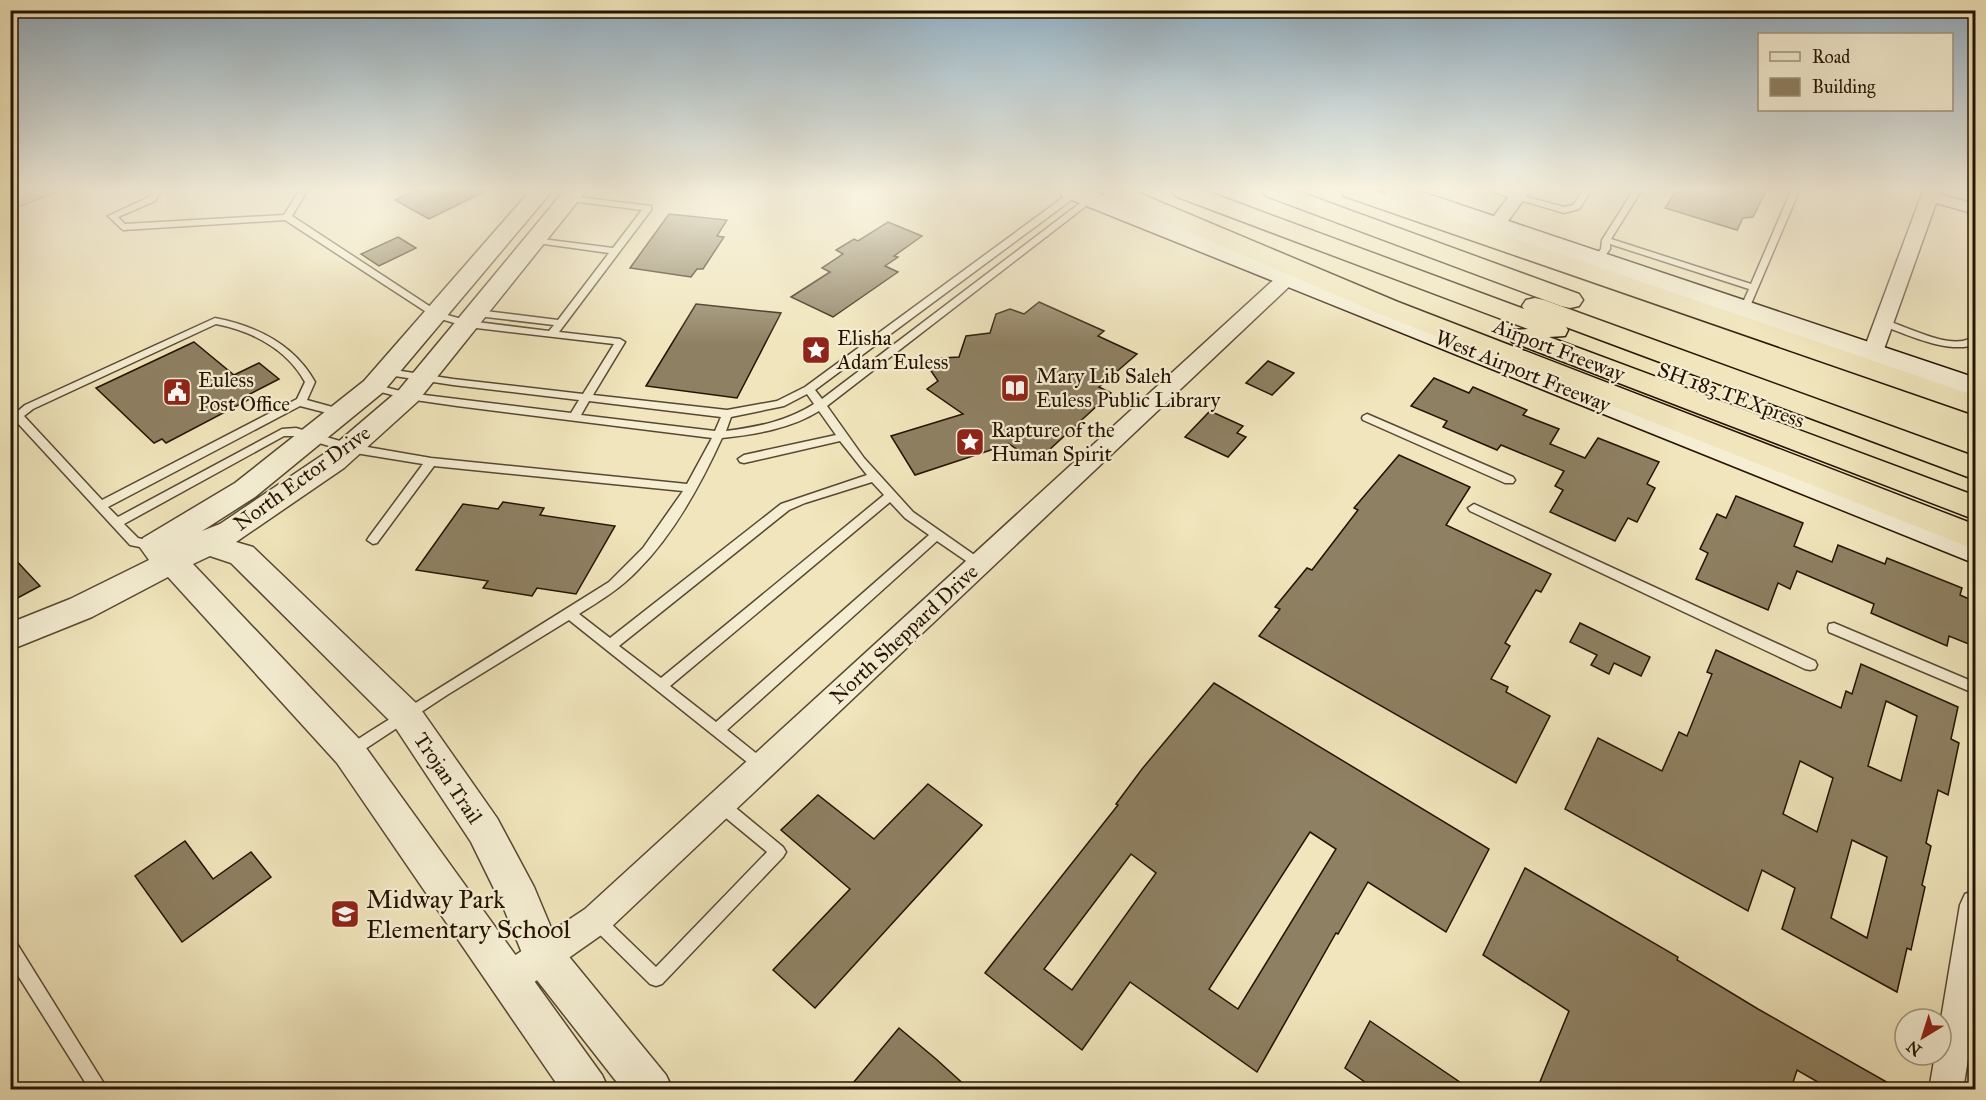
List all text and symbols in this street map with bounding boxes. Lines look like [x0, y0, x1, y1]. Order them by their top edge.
legend [1758, 33, 1953, 111]
text: Road [1812, 46, 1850, 68]
text: Building [1812, 76, 1876, 99]
street label: Airport Freeway [1488, 313, 1630, 388]
street label: West Airport Freeway [1432, 324, 1616, 418]
place label: Elisha Adam Euless [836, 325, 949, 375]
place icon: Elisha Adam Euless [800, 334, 832, 366]
street label: SH 183 TEXpress [1654, 356, 1808, 434]
place label: Mary Lib Saleh Euless Public Library [1036, 363, 1221, 413]
place label: Euless Post Office [198, 367, 290, 417]
library icon: Mary Lib Saleh Euless Public Library [999, 372, 1031, 404]
public building icon: Euless Post Office [161, 376, 193, 408]
place label: Rapture of the Human Spirit [991, 417, 1115, 467]
street label: North Ector Drive [229, 420, 376, 536]
place icon: Rapture of the Human Spirit [954, 426, 986, 458]
street label: North Sheppard Drive [824, 558, 984, 709]
street label: Trojan Trail [408, 727, 488, 829]
place label: Midway Park Elementary School [366, 883, 570, 945]
school or university icon: Midway Park Elementary School [329, 898, 361, 930]
north arrow [1893, 1007, 1953, 1067]
text: N [1903, 1037, 1925, 1060]

